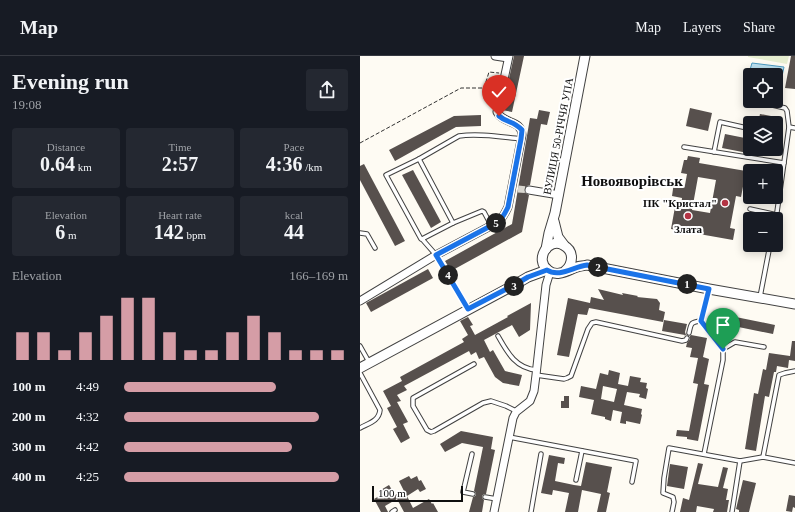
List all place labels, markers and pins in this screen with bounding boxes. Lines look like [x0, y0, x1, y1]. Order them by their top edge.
pin [482, 75, 516, 116]
place label: ПК "Кристал" [643, 197, 717, 209]
marker: ПК "Кристал" [720, 198, 730, 208]
marker: Злата [683, 211, 693, 221]
pin: 5 [486, 213, 506, 233]
place label: Злата [674, 223, 703, 235]
pin: 2 [588, 257, 608, 277]
pin: 4 [438, 265, 458, 285]
pin: 1 [677, 274, 697, 294]
pin: 3 [504, 276, 524, 296]
pin [706, 308, 740, 349]

